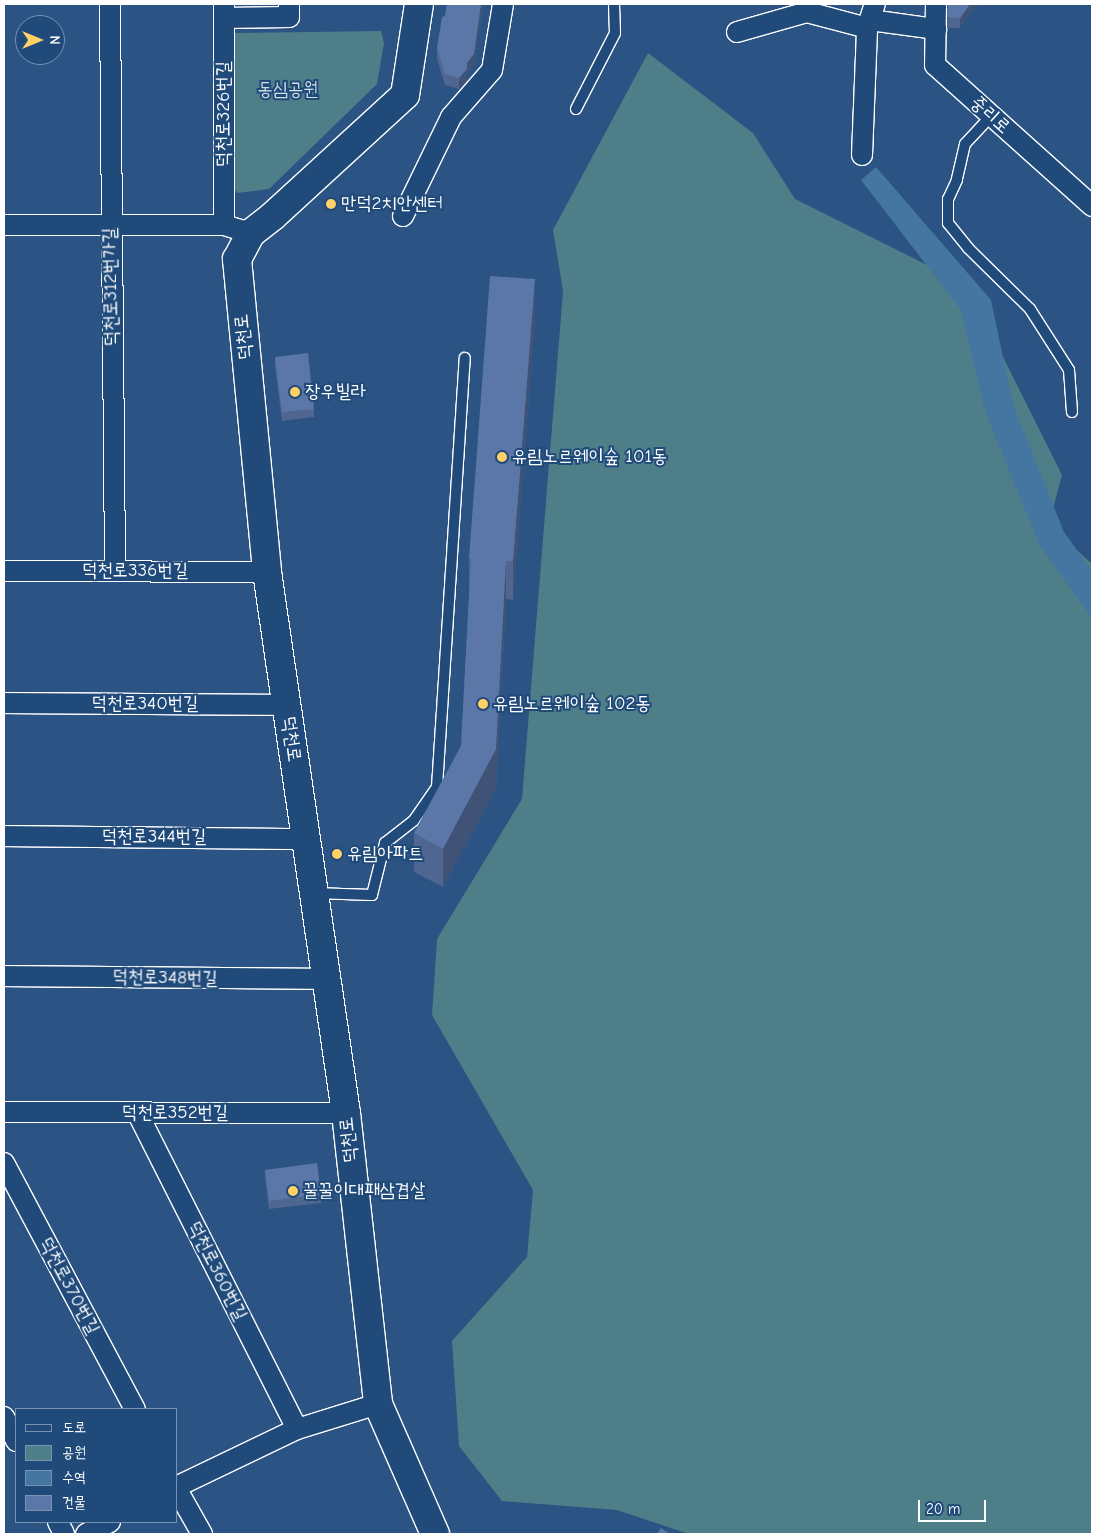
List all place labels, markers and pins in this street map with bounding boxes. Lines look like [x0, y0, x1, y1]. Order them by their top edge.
place label: 만덕2치안센터 [341, 193, 443, 215]
marker: 만덕2치안센터 [325, 198, 337, 210]
place label: 장우빌라 [305, 381, 366, 403]
marker: 장우빌라 [289, 386, 301, 398]
place label: 유림노르웨이숲 101동 [512, 446, 667, 468]
marker: 유림노르웨이숲 101동 [496, 451, 508, 463]
place label: 유림노르웨이숲 102동 [493, 693, 651, 715]
marker: 유림노르웨이숲 102동 [477, 698, 489, 710]
place label: 유림아파트 [347, 843, 423, 865]
marker: 유림아파트 [331, 848, 343, 860]
place label: 꿀꿀이대패삼겹살 [303, 1180, 425, 1202]
marker: 꿀꿀이대패삼겹살 [287, 1185, 299, 1197]

